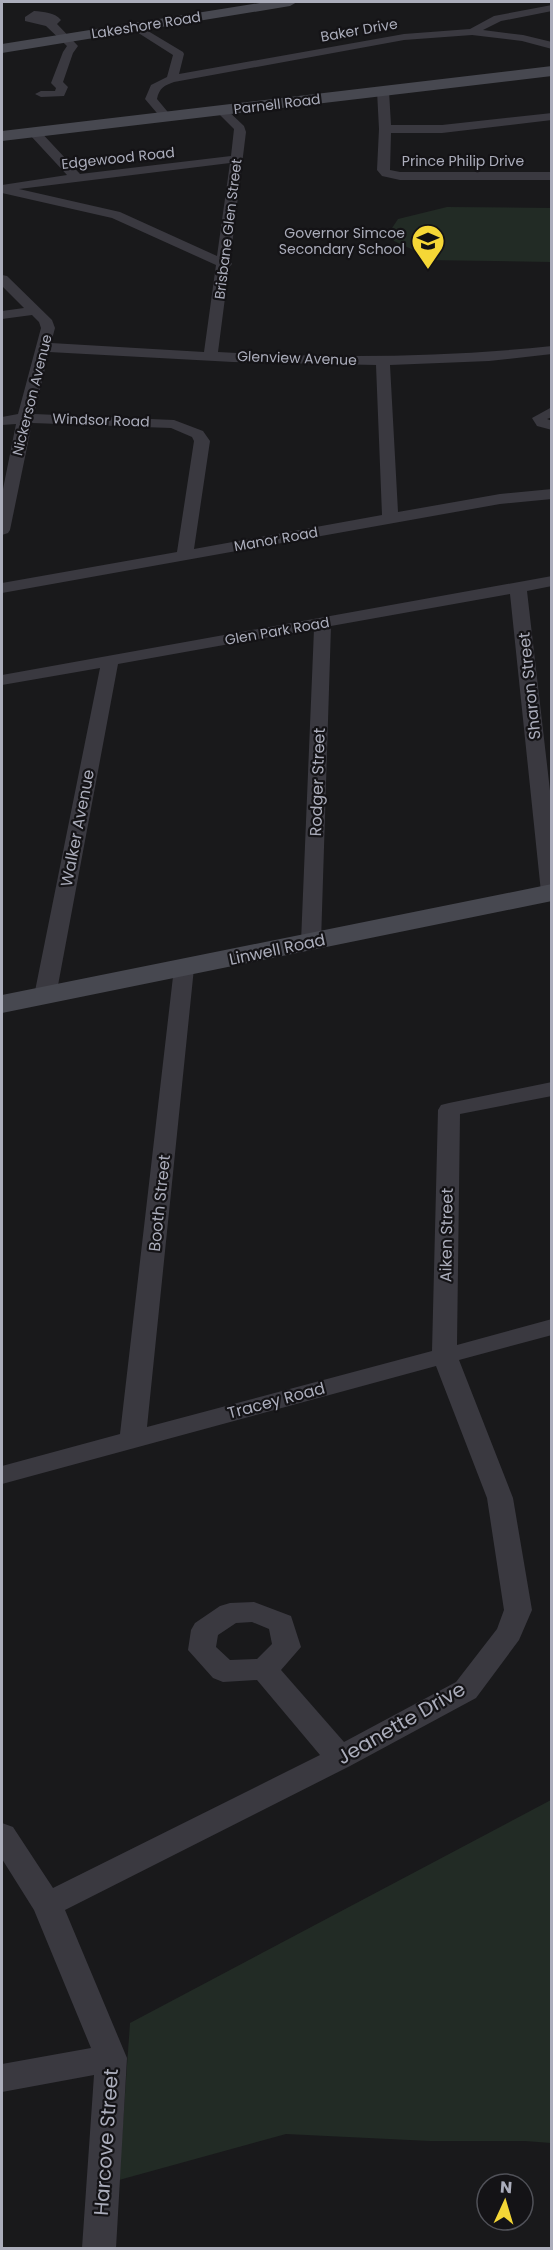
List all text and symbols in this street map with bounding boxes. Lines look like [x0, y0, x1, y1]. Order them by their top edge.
street label: Lakeshore Road [90, 6, 202, 44]
street label: Baker Drive [319, 13, 399, 47]
street label: Parnell Road [232, 89, 322, 119]
street label: Edgewood Road [60, 142, 176, 174]
street label: Prince Philip Drive [402, 151, 524, 171]
street label: Brisbane Glen Street [209, 158, 247, 300]
place label: Governor Simcoe Secondary School [279, 223, 405, 259]
school or university icon: Governor Simcoe Secondary School [410, 223, 446, 270]
street label: Nickerson Avenue [7, 332, 57, 458]
street label: Glenview Avenue [237, 346, 357, 370]
street label: Windsor Road [52, 408, 150, 432]
street label: Manor Road [233, 522, 319, 556]
street label: Glen Park Road [223, 612, 331, 650]
street label: Sharon Street [512, 631, 547, 741]
street label: Rodger Street [304, 727, 331, 837]
street label: Walker Avenue [55, 767, 100, 889]
street label: Linwell Road [227, 928, 327, 971]
street label: Booth Street [143, 1153, 176, 1253]
street label: Aiken Street [434, 1188, 459, 1282]
street label: Tracey Road [225, 1376, 327, 1425]
street label: Jeanette Drive [332, 1675, 470, 1771]
street label: Harcove Street [87, 2068, 125, 2216]
north arrow [475, 2172, 535, 2232]
text: N [499, 2176, 513, 2199]

